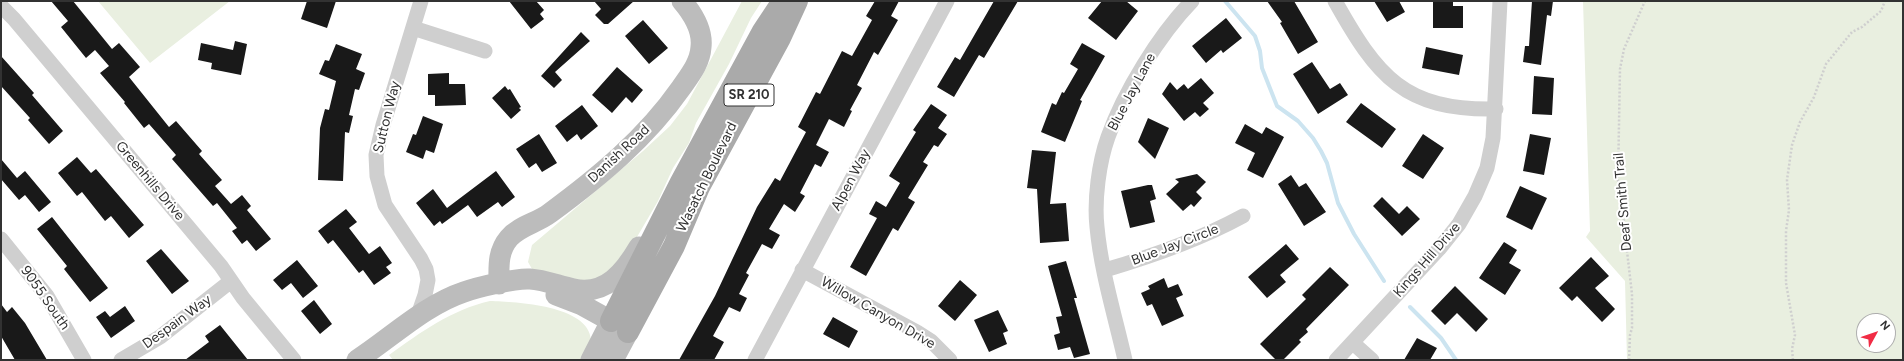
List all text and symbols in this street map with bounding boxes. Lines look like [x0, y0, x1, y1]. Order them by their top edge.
street label: Blue Jay Lane [1105, 50, 1159, 134]
street label: Sutton Way [370, 79, 404, 155]
road number: SR 210 [724, 84, 774, 106]
street label: Wasatch Boulevard [673, 119, 741, 235]
street label: Danish Road [585, 121, 653, 187]
street label: Greenhills Drive [112, 138, 188, 224]
street label: Alpen Way [828, 146, 874, 214]
street label: Deaf Smith Trail [1610, 152, 1636, 252]
street label: Kings Hill Drive [1390, 219, 1464, 301]
street label: Blue Jay Circle [1129, 221, 1221, 269]
street label: 9055 South [17, 263, 73, 333]
street label: Willow Canyon Drive [818, 273, 938, 353]
street label: Despain Way [139, 291, 215, 353]
north arrow [1856, 313, 1896, 353]
text: N [1877, 318, 1893, 333]

